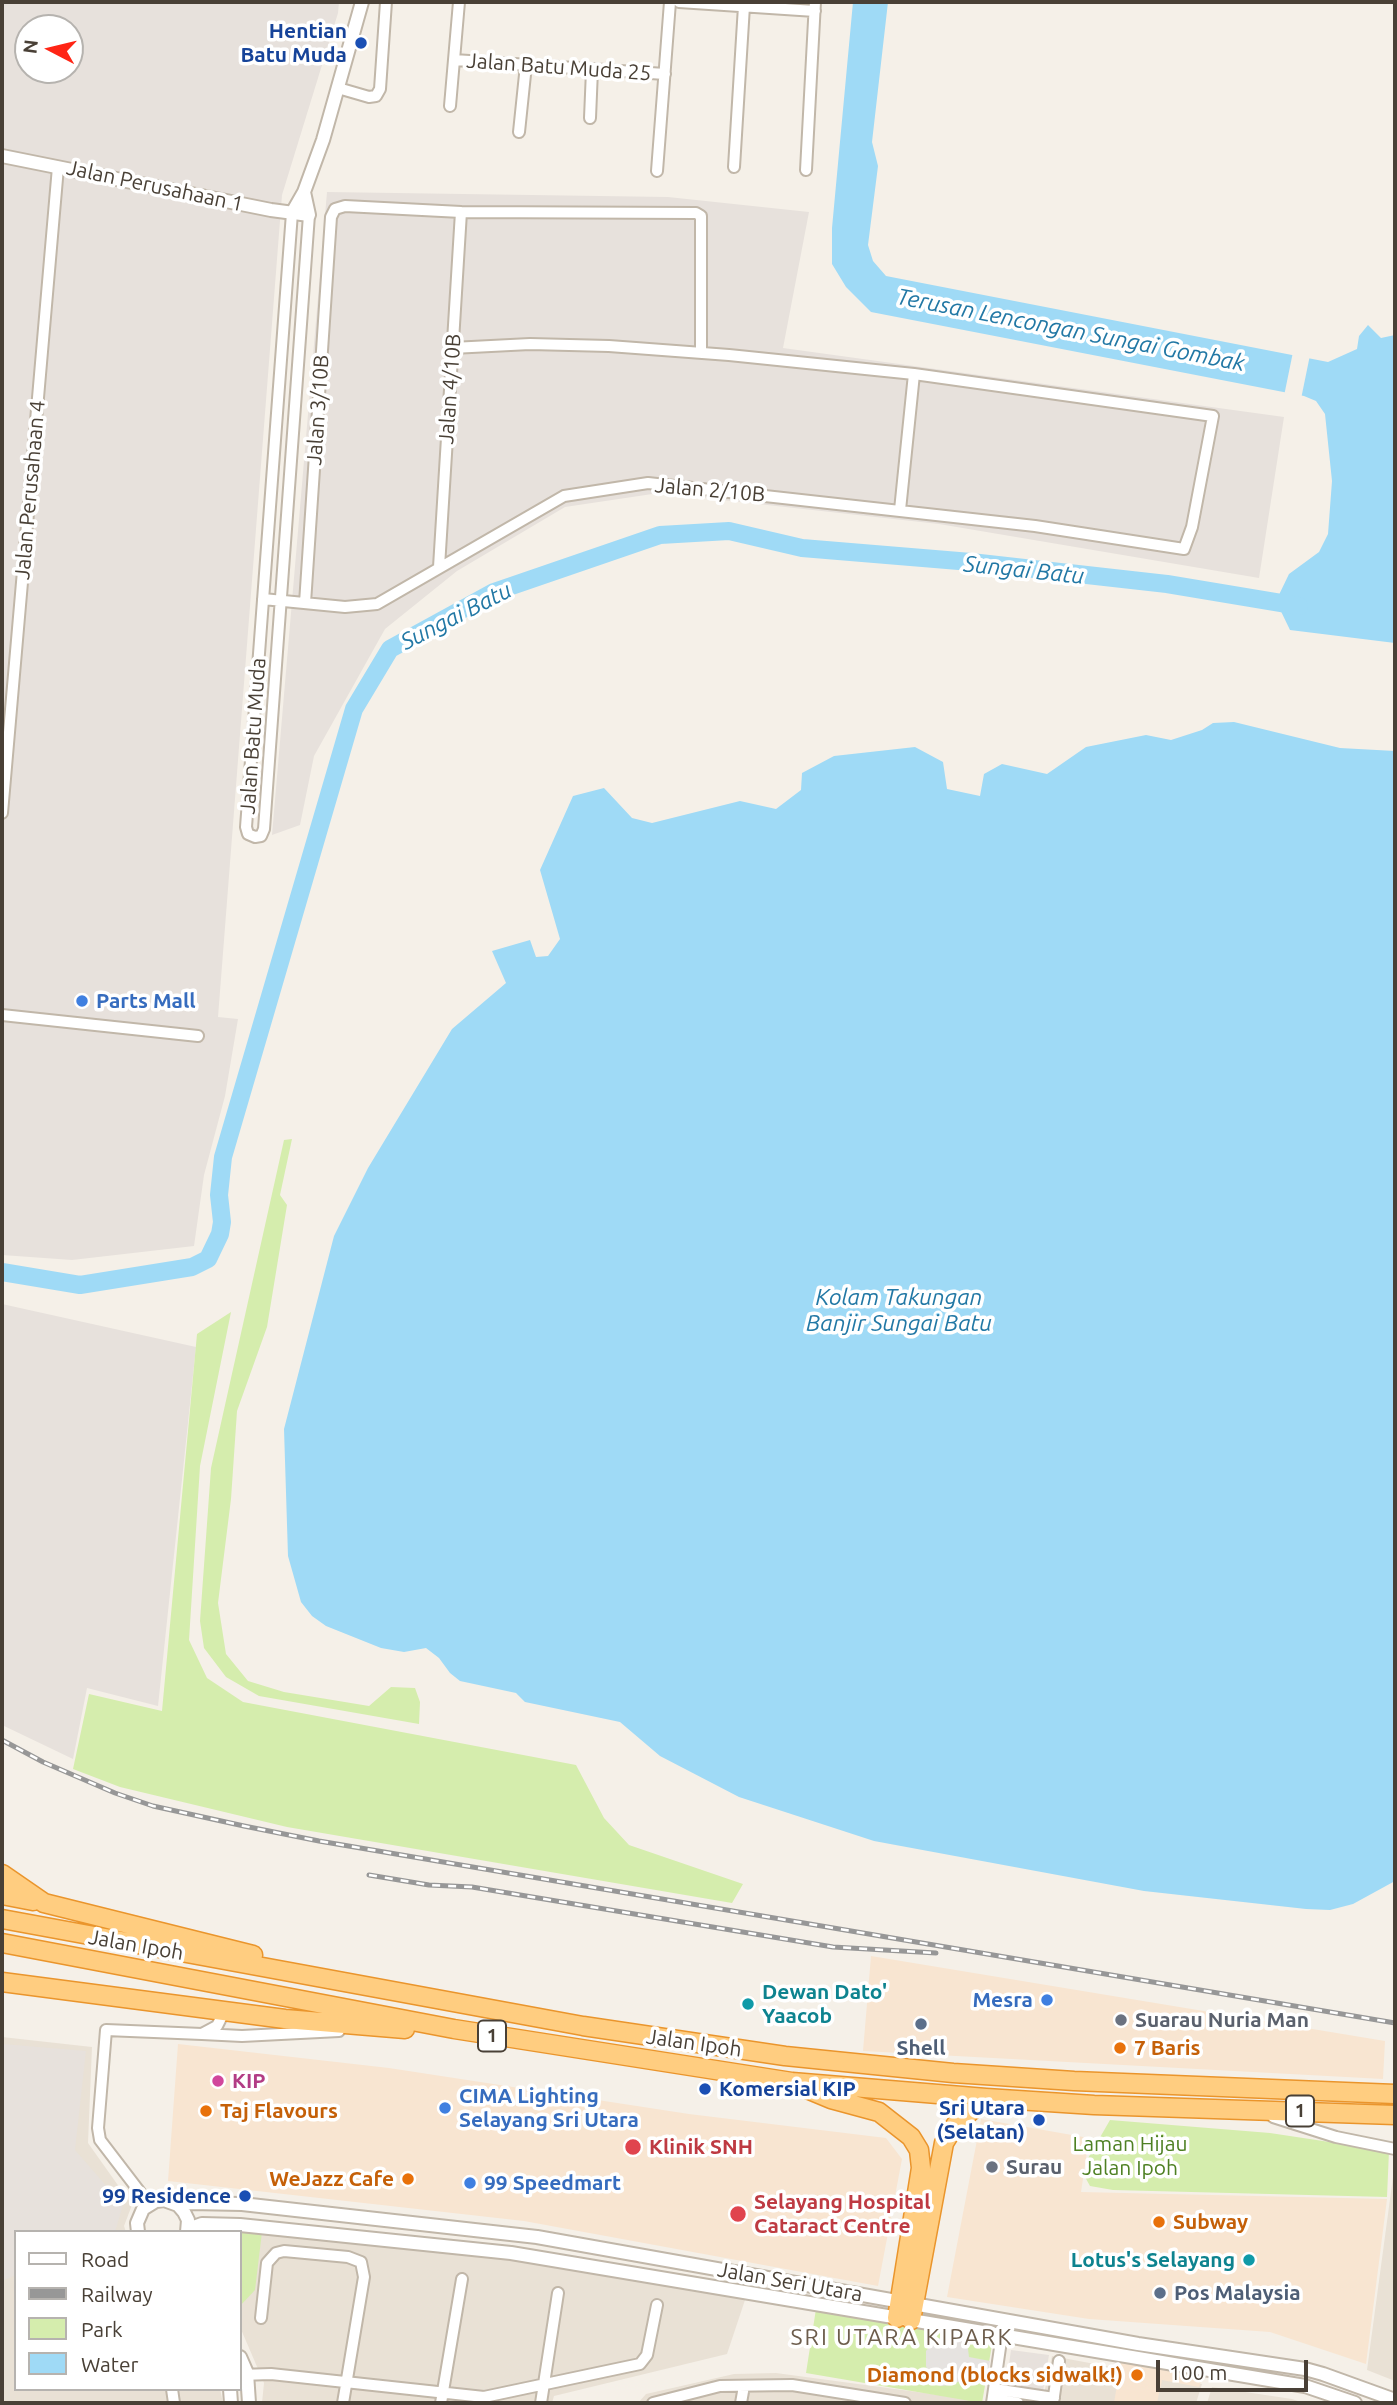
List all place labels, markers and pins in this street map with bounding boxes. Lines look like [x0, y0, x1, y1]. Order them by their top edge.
place label: Hentian Batu Muda [240, 18, 347, 68]
marker: Hentian Batu Muda [353, 35, 369, 51]
place label: Parts Mall [96, 988, 196, 1014]
marker: Parts Mall [74, 993, 90, 1009]
place label: Dewan Dato' Yaacob [762, 1979, 887, 2029]
place label: Mesra [972, 1987, 1033, 2013]
marker: Mesra [1039, 1992, 1055, 2008]
marker: Dewan Dato' Yaacob [740, 1996, 756, 2012]
place label: Suarau Nuria Man [1135, 2007, 1309, 2033]
marker: Suarau Nuria Man [1113, 2012, 1129, 2028]
marker: Shell [913, 2016, 929, 2032]
place label: Shell [896, 2035, 946, 2061]
place label: 7 Baris [1134, 2035, 1201, 2061]
marker: 7 Baris [1112, 2040, 1128, 2056]
place label: KIP [232, 2068, 266, 2094]
marker: KIP [210, 2073, 226, 2089]
place label: Komersial KIP [719, 2076, 856, 2102]
marker: Komersial KIP [697, 2081, 713, 2097]
place label: CIMA Lighting Selayang Sri Utara [459, 2083, 639, 2133]
place label: Sri Utara (Selatan) [936, 2095, 1025, 2145]
place label: Taj Flavours [220, 2098, 338, 2124]
marker: CIMA Lighting Selayang Sri Utara [437, 2100, 453, 2116]
marker: Taj Flavours [198, 2103, 214, 2119]
marker: Sri Utara (Selatan) [1031, 2112, 1047, 2128]
place label: Klinik SNH [649, 2134, 753, 2160]
marker: Klinik SNH [623, 2137, 643, 2157]
place label: Surau [1006, 2154, 1062, 2180]
marker: Surau [984, 2159, 1000, 2175]
place label: WeJazz Cafe [269, 2166, 394, 2192]
place label: 99 Speedmart [484, 2170, 621, 2196]
marker: WeJazz Cafe [400, 2171, 416, 2187]
marker: 99 Speedmart [462, 2175, 478, 2191]
place label: 99 Residence [102, 2183, 231, 2209]
marker: 99 Residence [237, 2188, 253, 2204]
place label: Selayang Hospital Cataract Centre [754, 2189, 931, 2239]
marker: Selayang Hospital Cataract Centre [728, 2204, 748, 2224]
place label: Subway [1173, 2209, 1248, 2235]
marker: Subway [1151, 2214, 1167, 2230]
place label: Lotus's Selayang [1071, 2247, 1235, 2273]
marker: Lotus's Selayang [1241, 2252, 1257, 2268]
place label: Pos Malaysia [1174, 2280, 1301, 2306]
marker: Pos Malaysia [1152, 2285, 1168, 2301]
place label: Diamond (blocks sidwalk!) [867, 2362, 1123, 2388]
marker: Diamond (blocks sidwalk!) [1129, 2367, 1145, 2383]

